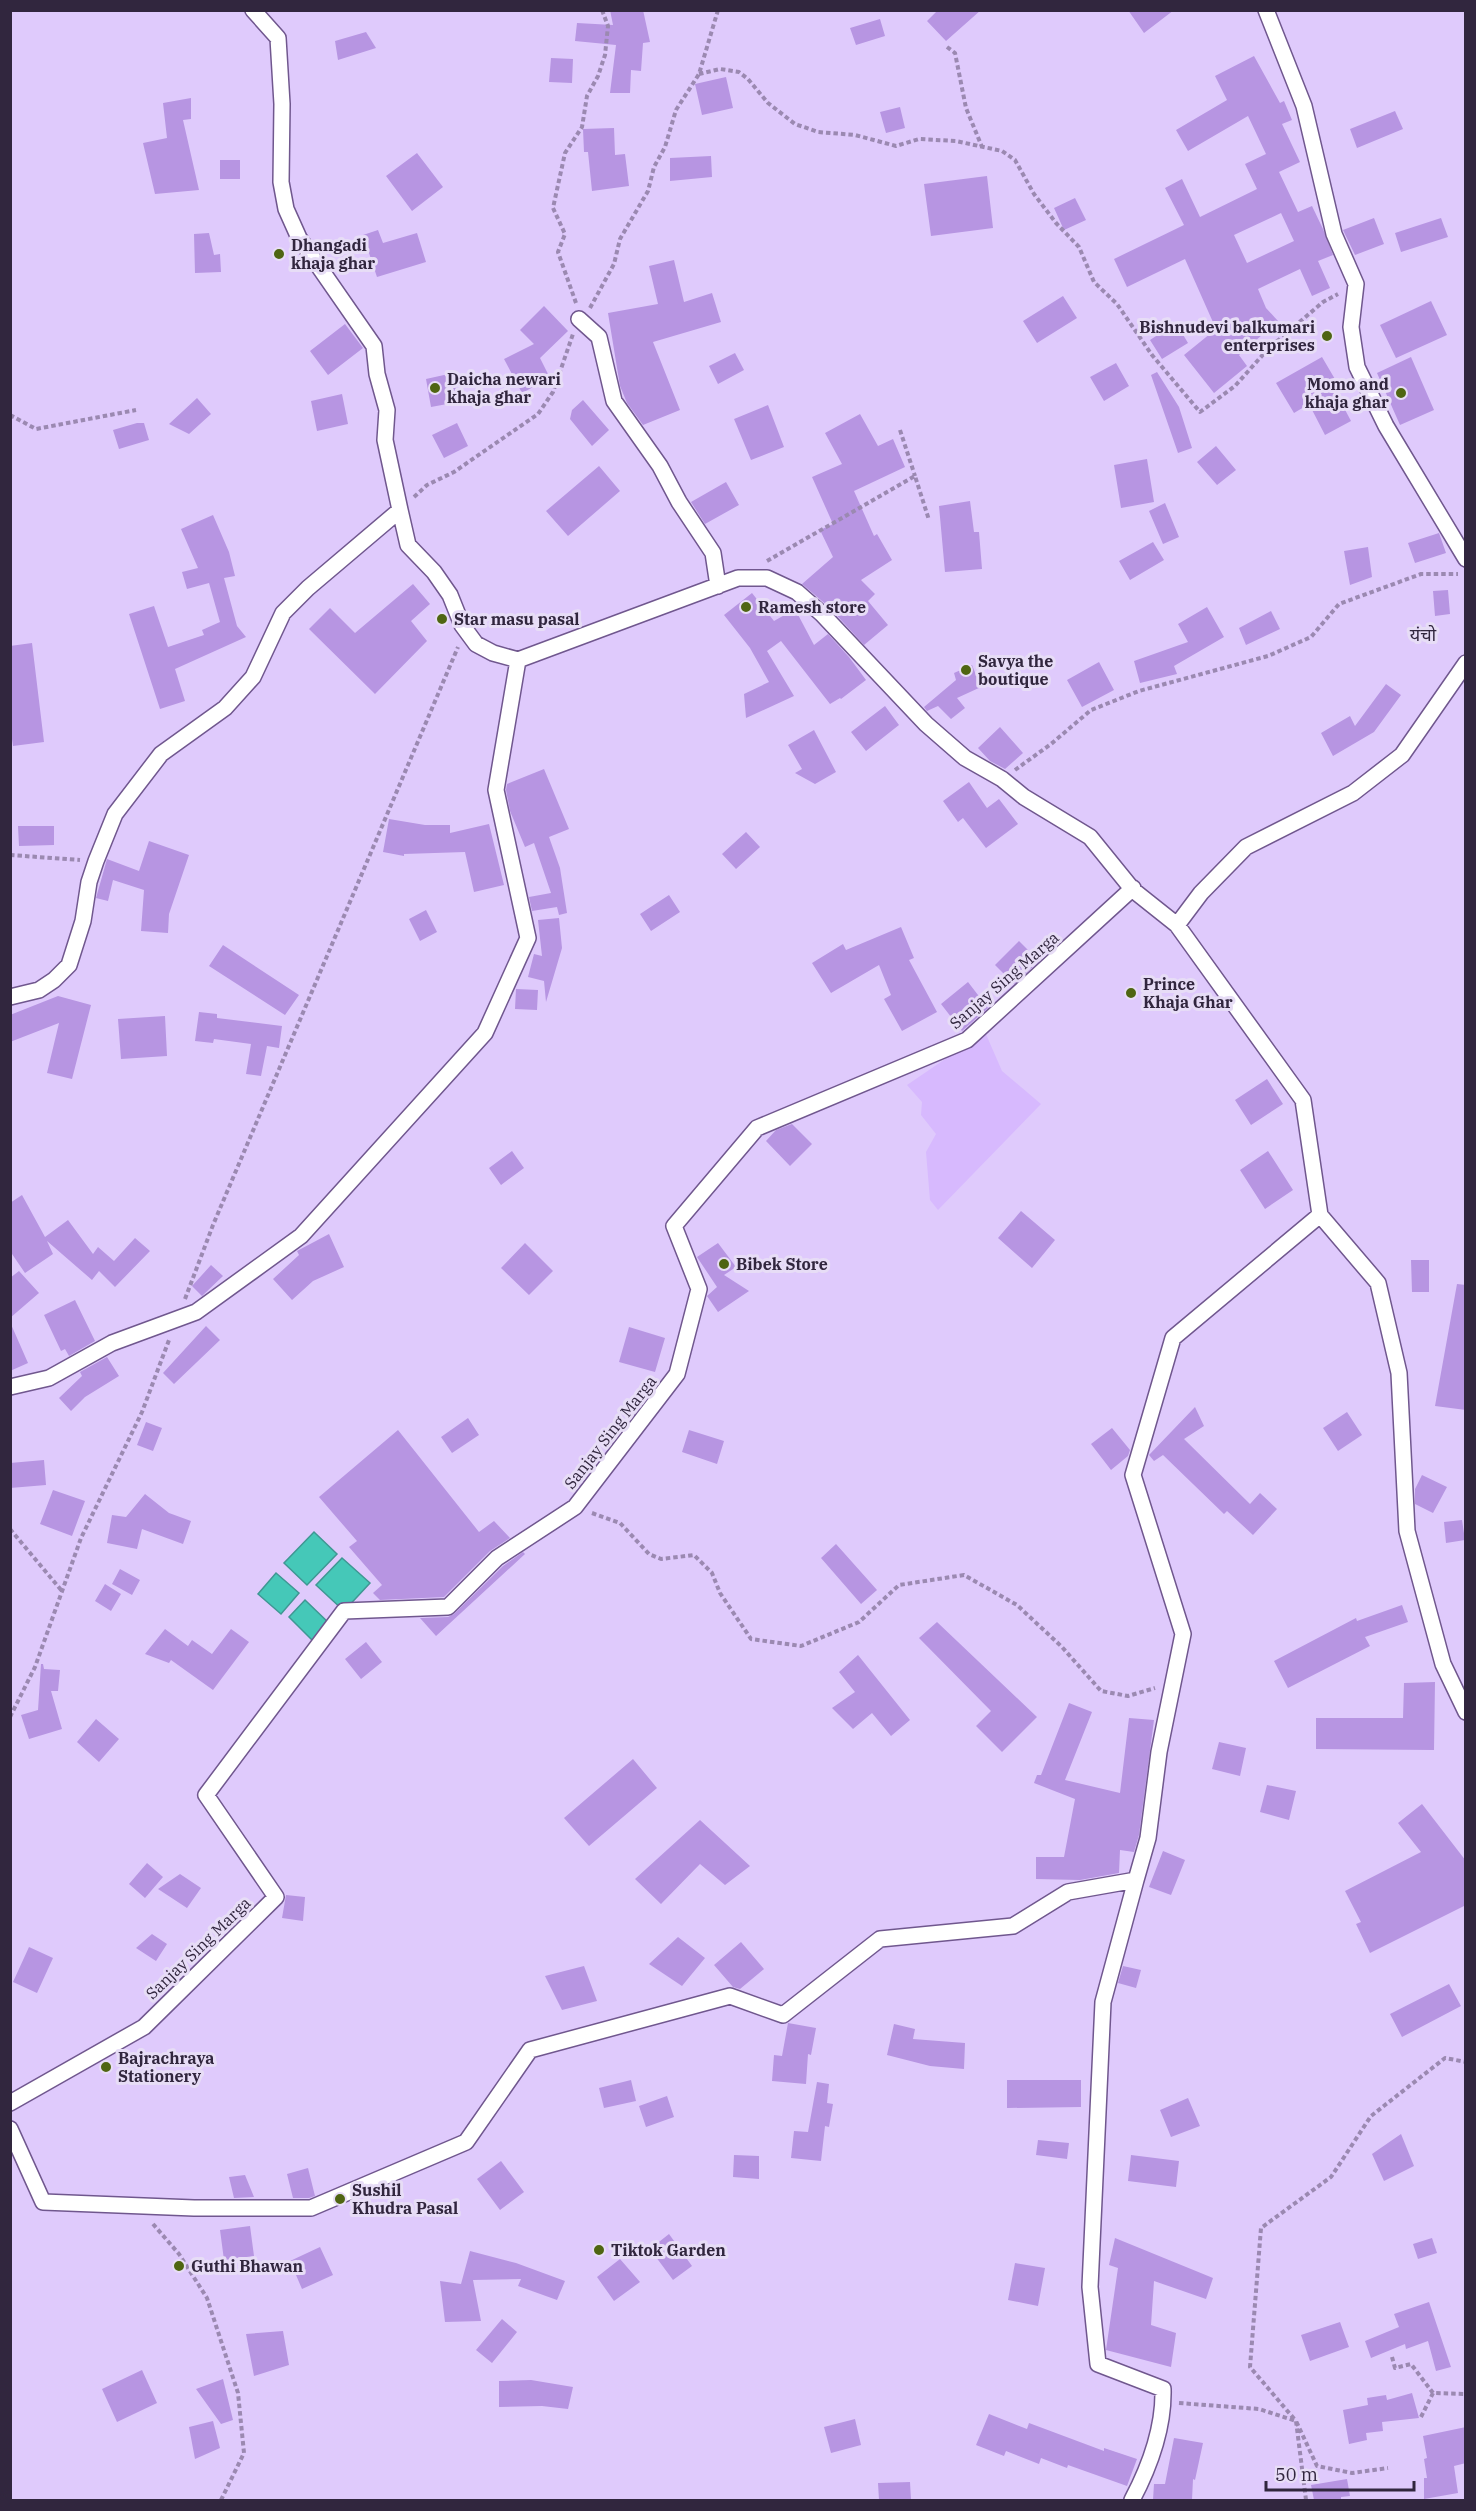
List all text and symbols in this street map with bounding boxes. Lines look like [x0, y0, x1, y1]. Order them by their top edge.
place label: Dhangadi khaja ghar [291, 235, 375, 273]
marker: Dhangadi khaja ghar [272, 247, 286, 261]
place label: Bishnudevi balkumari enterprises [1139, 317, 1315, 355]
marker: Bishnudevi balkumari enterprises [1320, 329, 1334, 343]
place label: Daicha newari khaja ghar [447, 369, 561, 407]
place label: Momo and khaja ghar [1305, 374, 1389, 412]
marker: Daicha newari khaja ghar [428, 381, 442, 395]
marker: Momo and khaja ghar [1394, 386, 1408, 400]
place label: Ramesh store [758, 597, 866, 617]
marker: Ramesh store [739, 600, 753, 614]
place label: Star masu pasal [454, 609, 580, 629]
marker: Star masu pasal [435, 612, 449, 626]
district label: यंचो [1410, 623, 1437, 646]
place label: Savya the boutique [978, 651, 1053, 689]
marker: Savya the boutique [959, 663, 973, 677]
street label: Sanjay Sing Marga [945, 927, 1063, 1033]
place label: Prince Khaja Ghar [1143, 974, 1233, 1012]
marker: Prince Khaja Ghar [1124, 986, 1138, 1000]
place label: Bibek Store [736, 1254, 828, 1274]
marker: Bibek Store [717, 1257, 731, 1271]
street label: Sanjay Sing Marga [560, 1371, 661, 1493]
street label: Sanjay Sing Marga [141, 1893, 255, 2003]
place label: Bajrachraya Stationery [118, 2048, 214, 2086]
marker: Bajrachraya Stationery [99, 2060, 113, 2074]
place label: Sushil Khudra Pasal [352, 2180, 458, 2218]
marker: Sushil Khudra Pasal [333, 2192, 347, 2206]
place label: Tiktok Garden [611, 2240, 726, 2260]
marker: Tiktok Garden [592, 2243, 606, 2257]
place label: Guthi Bhawan [191, 2256, 304, 2276]
marker: Guthi Bhawan [172, 2259, 186, 2273]
scale bar [1266, 2454, 1414, 2492]
text: 50 m [1275, 2463, 1318, 2486]

